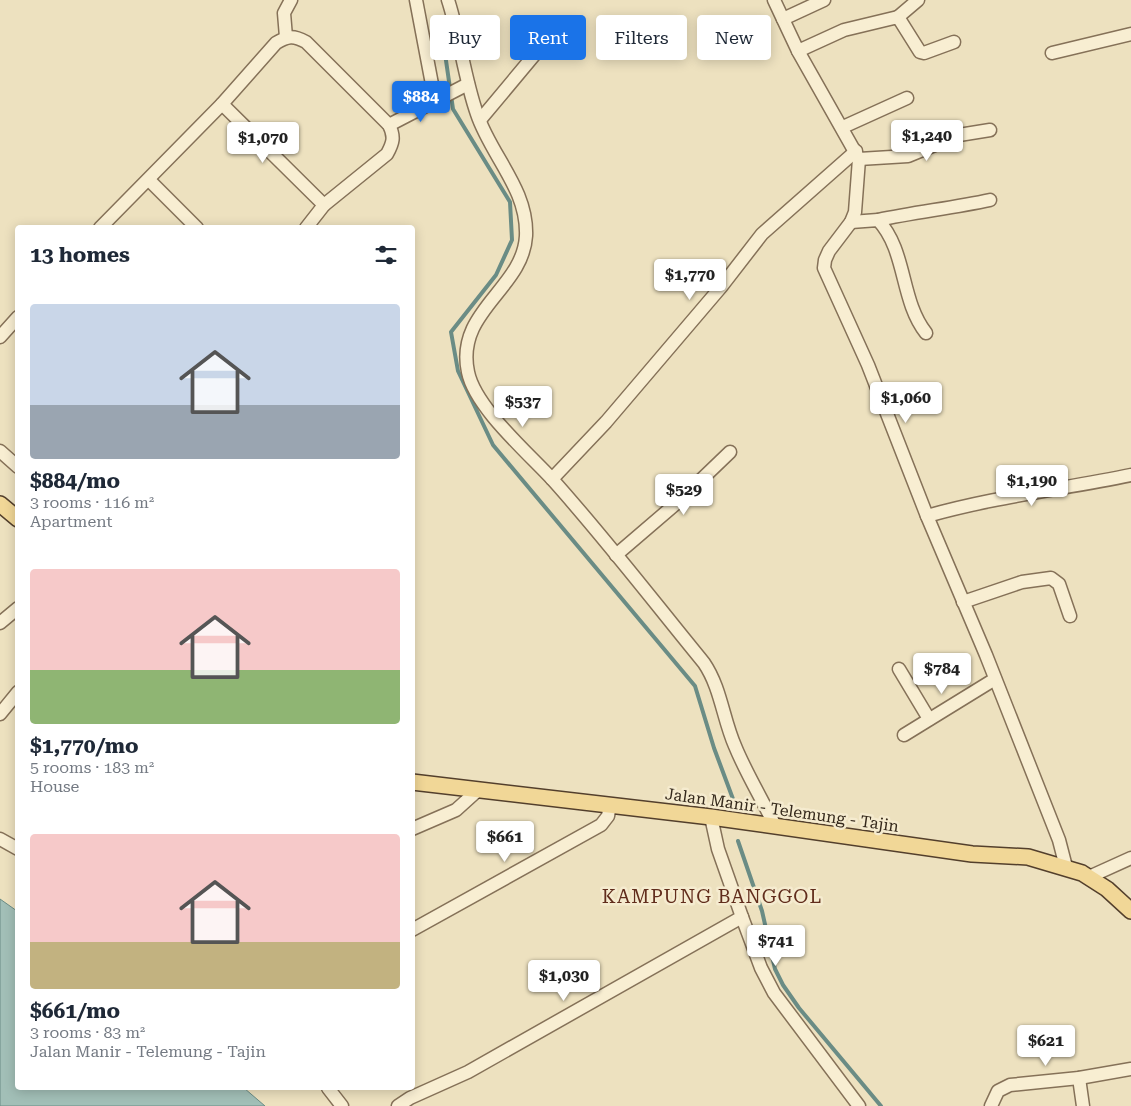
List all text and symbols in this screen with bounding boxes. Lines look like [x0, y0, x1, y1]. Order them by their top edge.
chip: Buy [430, 15, 500, 60]
chip: Rent [510, 15, 586, 60]
chip: Filters [596, 15, 687, 60]
chip: New [697, 15, 771, 60]
pin: $884 [391, 80, 451, 123]
text: $884 [403, 87, 439, 106]
pin: $1,240 [886, 120, 968, 162]
pin: $1,070 [222, 121, 304, 164]
text: $1,240 [902, 126, 952, 145]
text: $1,070 [238, 128, 288, 147]
icon: filters [372, 241, 400, 269]
text: 13 homes [30, 243, 130, 267]
pin: $1,770 [649, 258, 731, 301]
text: $1,770 [665, 265, 715, 284]
icon: home [170, 337, 260, 427]
pin: $1,060 [865, 382, 947, 424]
pin: $537 [493, 386, 553, 428]
text: $1,060 [881, 388, 931, 407]
text: $537 [505, 392, 541, 411]
pin: $1,190 [991, 464, 1073, 507]
text: $884/mo [30, 469, 120, 493]
text: $1,190 [1007, 471, 1057, 490]
pin: $529 [654, 474, 714, 516]
text: $529 [666, 480, 702, 499]
text: 3 rooms · 116 m² [30, 493, 154, 512]
text: Apartment [30, 512, 113, 531]
icon: home [170, 602, 260, 692]
pin: $784 [912, 652, 972, 695]
text: $784 [924, 659, 960, 678]
text: $1,770/mo [30, 734, 139, 758]
text: 5 rooms · 183 m² [30, 758, 154, 777]
text: House [30, 777, 79, 796]
street label: Jalan Manir - Telemung - Tajin [664, 784, 900, 836]
pin: $661 [475, 820, 535, 863]
text: $661 [487, 827, 523, 846]
icon: home [170, 867, 260, 957]
district label: KAMPUNG BANGGOL [602, 885, 822, 908]
pin: $741 [746, 924, 806, 967]
text: $741 [758, 931, 794, 950]
pin: $1,030 [523, 960, 605, 1002]
text: $1,030 [539, 966, 589, 985]
text: $661/mo [30, 999, 120, 1023]
text: 3 rooms · 83 m² [30, 1023, 145, 1042]
pin: $621 [1016, 1024, 1076, 1067]
text: $621 [1028, 1031, 1064, 1050]
text: Jalan Manir - Telemung - Tajin [30, 1042, 266, 1061]

